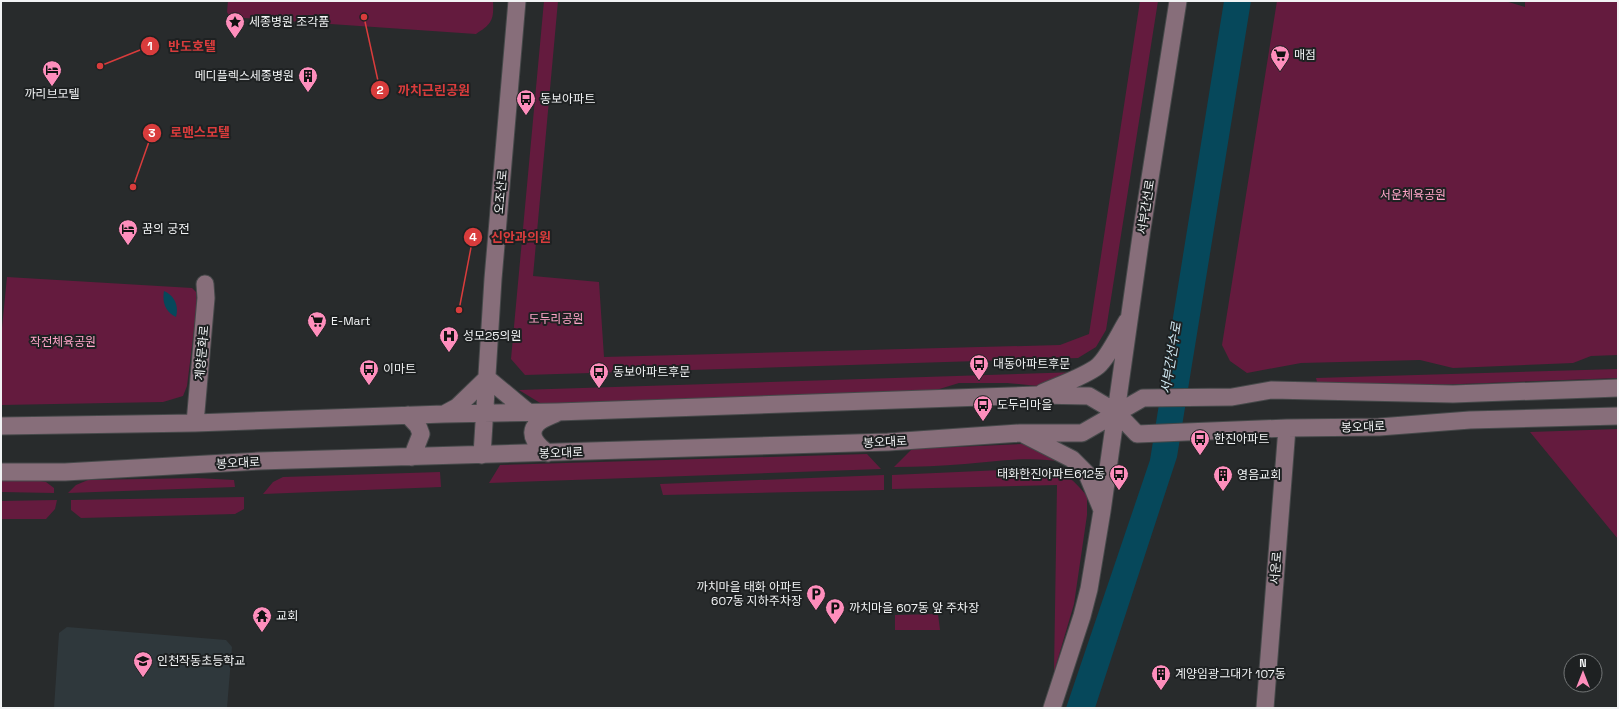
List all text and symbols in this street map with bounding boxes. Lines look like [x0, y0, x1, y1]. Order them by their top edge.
place icon: 세종병원 조각품 [224, 11, 246, 39]
place label: 세종병원 조각품 [249, 14, 329, 30]
callout: 반도호텔 [140, 34, 224, 59]
text: 1 [147, 38, 153, 54]
text: 반도호텔 [168, 38, 216, 55]
supermarket icon: 매점 [1269, 44, 1291, 72]
place label: 매점 [1294, 47, 1316, 63]
hotel icon: 까리브모텔 [41, 59, 63, 87]
building icon: 메디플렉스세종병원 [297, 65, 319, 93]
place label: 메디플렉스세종병원 [195, 68, 294, 84]
callout: 까치근린공원 [370, 78, 478, 103]
text: 2 [376, 82, 384, 98]
text: 까치근린공원 [398, 82, 470, 99]
place label: 까리브모텔 [24, 86, 80, 102]
bus stop icon: 동보아파트 [515, 88, 537, 116]
place label: 동보아파트 [540, 91, 595, 107]
callout: 로맨스모텔 [142, 120, 238, 145]
text: 로맨스모텔 [170, 124, 230, 141]
text: 3 [148, 125, 156, 141]
street label: 오조산로 [491, 169, 511, 215]
street label: 서부간선로 [1134, 178, 1158, 236]
park label: 서운체육공원 [1380, 187, 1446, 203]
hotel icon: 꿈의 궁전 [117, 218, 139, 246]
place label: 꿈의 궁전 [142, 221, 189, 237]
callout: 신안과의원 [463, 225, 559, 250]
text: 4 [469, 229, 477, 245]
text: 신안과의원 [491, 229, 551, 246]
supermarket icon: E-Mart [306, 310, 328, 338]
park label: 도두리공원 [528, 311, 584, 327]
place label: E-Mart [331, 313, 370, 329]
water label: 서부간선수로 [1157, 320, 1185, 395]
street label: 계양문화로 [192, 325, 212, 381]
hospital icon: 성모25의원 [438, 325, 460, 353]
place label: 성모25의원 [463, 328, 522, 344]
park label: 작전체육공원 [30, 334, 96, 350]
bus stop icon: 대동아파트후문 [968, 353, 990, 381]
place label: 대동아파트후문 [993, 356, 1070, 372]
bus stop icon: 이마트 [358, 358, 380, 386]
place label: 이마트 [383, 361, 416, 377]
bus stop icon: 동보아파트후문 [588, 361, 610, 389]
place label: 동보아파트후문 [613, 364, 690, 380]
bus stop icon: 도두리마을 [972, 394, 994, 422]
place label: 도두리마을 [997, 397, 1052, 413]
street label: 봉오대로 [1341, 418, 1385, 436]
bus stop icon: 한진아파트 [1189, 428, 1211, 456]
place label: 한진아파트 [1214, 431, 1269, 447]
street label: 봉오대로 [863, 433, 907, 451]
street label: 봉오대로 [539, 444, 583, 462]
street label: 봉오대로 [216, 454, 260, 472]
bus stop icon: 태화한진아파트612동 [1108, 463, 1130, 491]
building icon: 영음교회 [1212, 464, 1234, 492]
place label: 태화한진아파트612동 [997, 466, 1105, 482]
place label: 영음교회 [1237, 467, 1281, 483]
street label: 서운로 [1267, 551, 1285, 585]
place label: 까치마을 태화 아파트 607동 지하주차장 [696, 579, 802, 609]
parking icon: 까치마을 태화 아파트 607동 지하주차장 [805, 583, 827, 611]
parking icon: 까치마을 607동 앞 주차장 [824, 597, 846, 625]
place label: 까치마을 607동 앞 주차장 [849, 600, 979, 616]
temple icon: 교회 [251, 605, 273, 633]
place label: 교회 [276, 608, 298, 624]
school or university icon: 인천작동초등학교 [132, 650, 154, 678]
place label: 인천작동초등학교 [157, 653, 245, 669]
north arrow [1563, 653, 1603, 693]
text: N [1579, 656, 1587, 670]
building icon: 계양임광그대가 107동 [1150, 663, 1172, 691]
place label: 계양임광그대가 107동 [1175, 666, 1286, 682]

